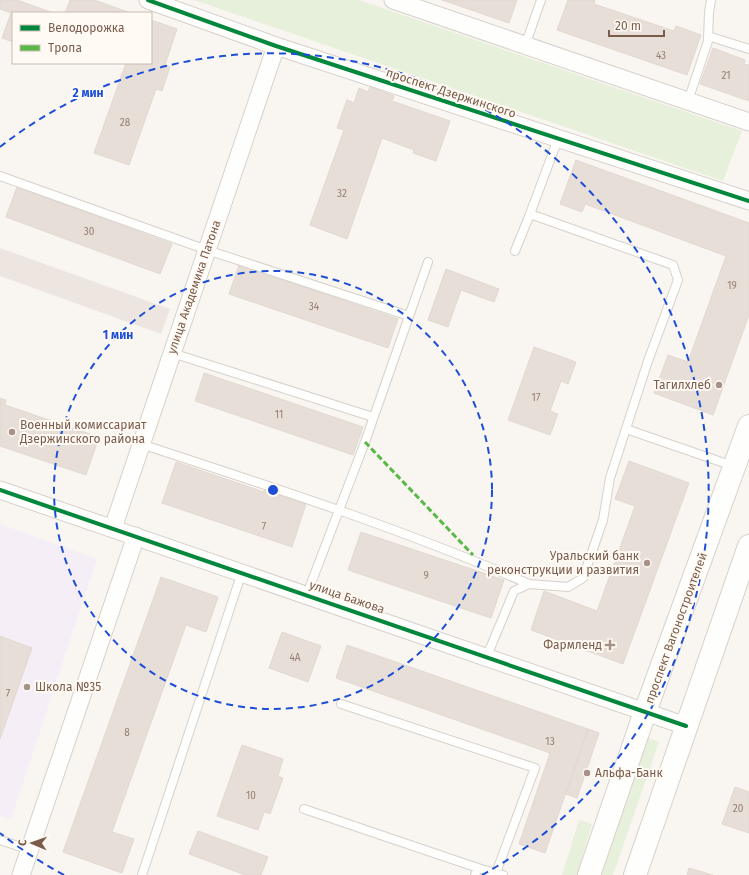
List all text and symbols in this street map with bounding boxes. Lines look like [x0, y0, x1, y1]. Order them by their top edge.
legend [12, 12, 152, 64]
scale bar [609, 12, 664, 38]
text: 20 m [615, 19, 641, 33]
text: Велодорожка [48, 21, 124, 35]
text: Тропа [48, 41, 82, 55]
house number: 43 [656, 50, 666, 62]
street label: проспект Дзержинского [384, 65, 518, 121]
house number: 21 [721, 70, 731, 82]
text: 2 мин [72, 86, 104, 100]
house number: 28 [120, 117, 131, 129]
house number: 32 [337, 188, 347, 200]
street label: улица Академика Патона [165, 218, 223, 356]
house number: 30 [84, 226, 95, 238]
house number: 19 [727, 280, 737, 292]
house number: 34 [309, 301, 320, 313]
text: 1 мин [103, 328, 133, 342]
place label: Тагилхлеб [653, 378, 711, 392]
marker: Тагилхлеб [714, 380, 724, 390]
house number: 17 [532, 392, 541, 404]
house number: 11 [275, 409, 283, 421]
place label: Военный комиссариат Дзержинского района [19, 418, 147, 446]
marker: Военный комиссариат Дзержинского района [7, 427, 17, 437]
centre of rings [266, 483, 280, 497]
house number: 7 [262, 521, 267, 533]
place label: Уральский банк реконструкции и развития [487, 549, 640, 577]
street label: проспект Вагоностроителей [642, 550, 710, 706]
marker: Уральский банк реконструкции и развития [642, 558, 652, 568]
house number: 9 [423, 570, 429, 582]
street label: улица Бажова [307, 578, 387, 616]
place label: Фармленд [543, 638, 602, 652]
marker: Фармленд [605, 640, 615, 650]
house number: 4А [289, 652, 301, 664]
place label: Школа №35 [35, 680, 101, 694]
marker: Школа №35 [22, 682, 32, 692]
house number: 7 [6, 688, 11, 700]
house number: 8 [124, 727, 130, 739]
house number: 13 [545, 736, 555, 748]
place label: Альфа-Банк [595, 766, 663, 780]
marker: Альфа-Банк [582, 768, 592, 778]
house number: 10 [246, 790, 256, 802]
house number: 20 [733, 803, 744, 815]
north arrow [12, 823, 52, 863]
text: С [16, 839, 29, 846]

